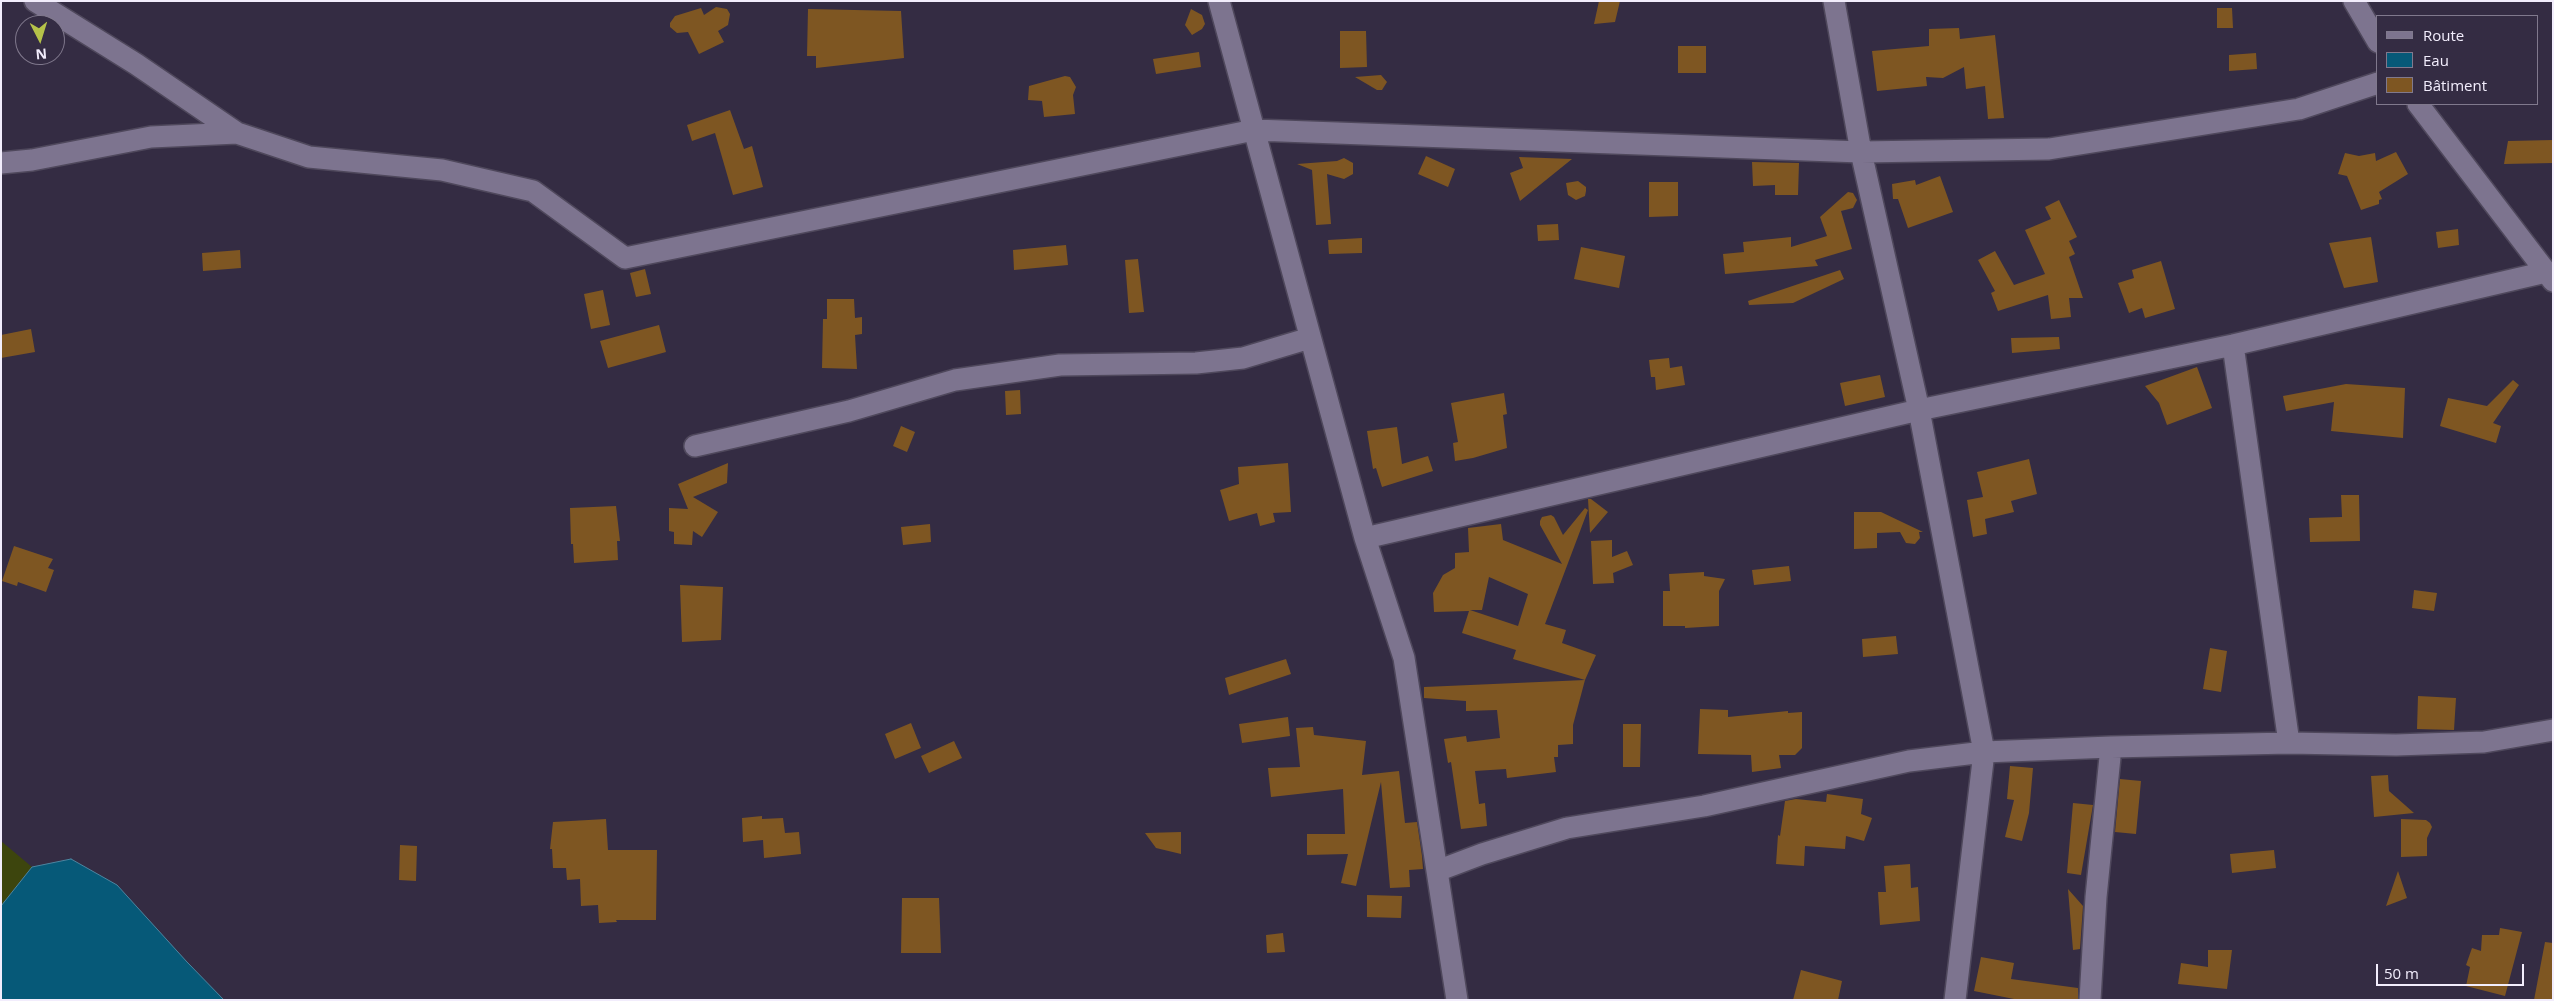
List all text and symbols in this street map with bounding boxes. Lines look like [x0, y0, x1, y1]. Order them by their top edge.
north arrow [15, 15, 65, 65]
legend [2376, 15, 2539, 105]
text: Route [2423, 25, 2464, 45]
text: N [35, 44, 48, 64]
text: Eau [2423, 50, 2449, 70]
text: Bâtiment [2423, 75, 2487, 95]
scale bar [2379, 954, 2526, 986]
text: 50 m [2384, 963, 2419, 983]

